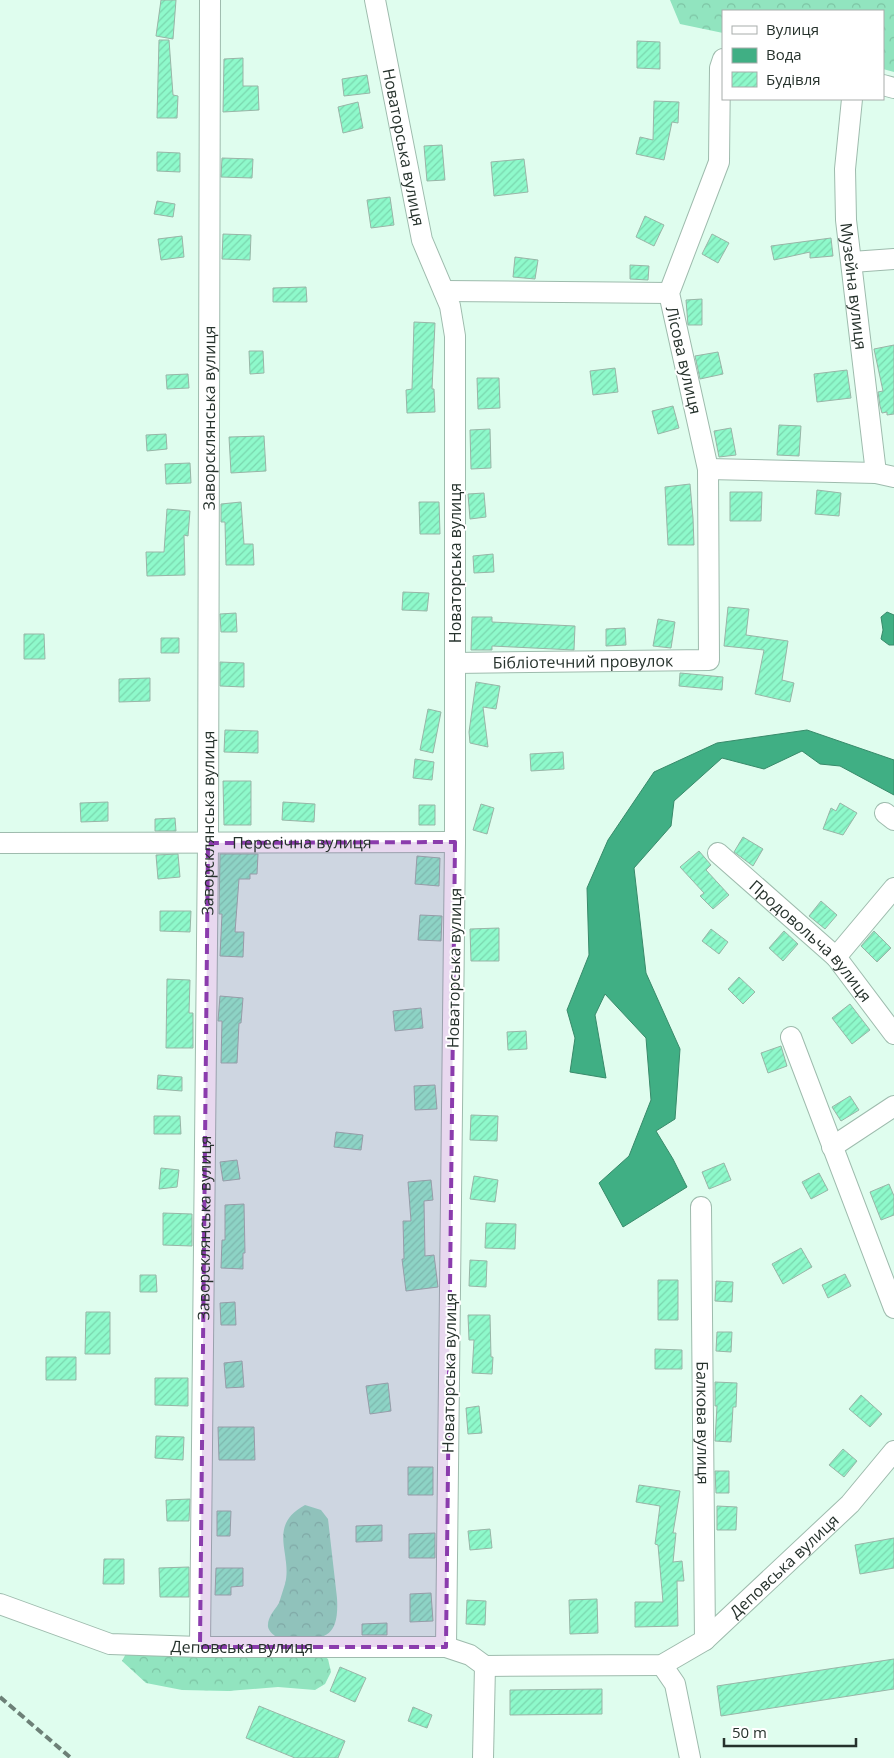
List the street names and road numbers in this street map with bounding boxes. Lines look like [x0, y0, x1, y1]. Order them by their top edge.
street label: Новаторська вулиця [378, 66, 430, 228]
street label: Музейна вулиця [835, 221, 872, 351]
street label: Лісова вулиця [661, 304, 707, 416]
street label: Заворсклянська вулиця [198, 326, 220, 510]
street label: Новаторська вулиця [444, 483, 466, 643]
street label: Бібліотечний провулок [493, 649, 674, 674]
street label: Заворсклянська вулиця [196, 731, 219, 916]
street label: Пересічна вулиця [232, 831, 372, 853]
street label: Продовольча вулиця [745, 875, 877, 1006]
street label: Новаторська вулиця [442, 888, 466, 1048]
street label: Заворсклянська вулиця [192, 1136, 216, 1320]
street label: Новаторська вулиця [437, 1293, 461, 1453]
street label: Балкова вулиця [691, 1361, 715, 1485]
street label: Деповська вулиця [724, 1509, 843, 1623]
street label: Деповська вулиця [170, 1635, 313, 1658]

